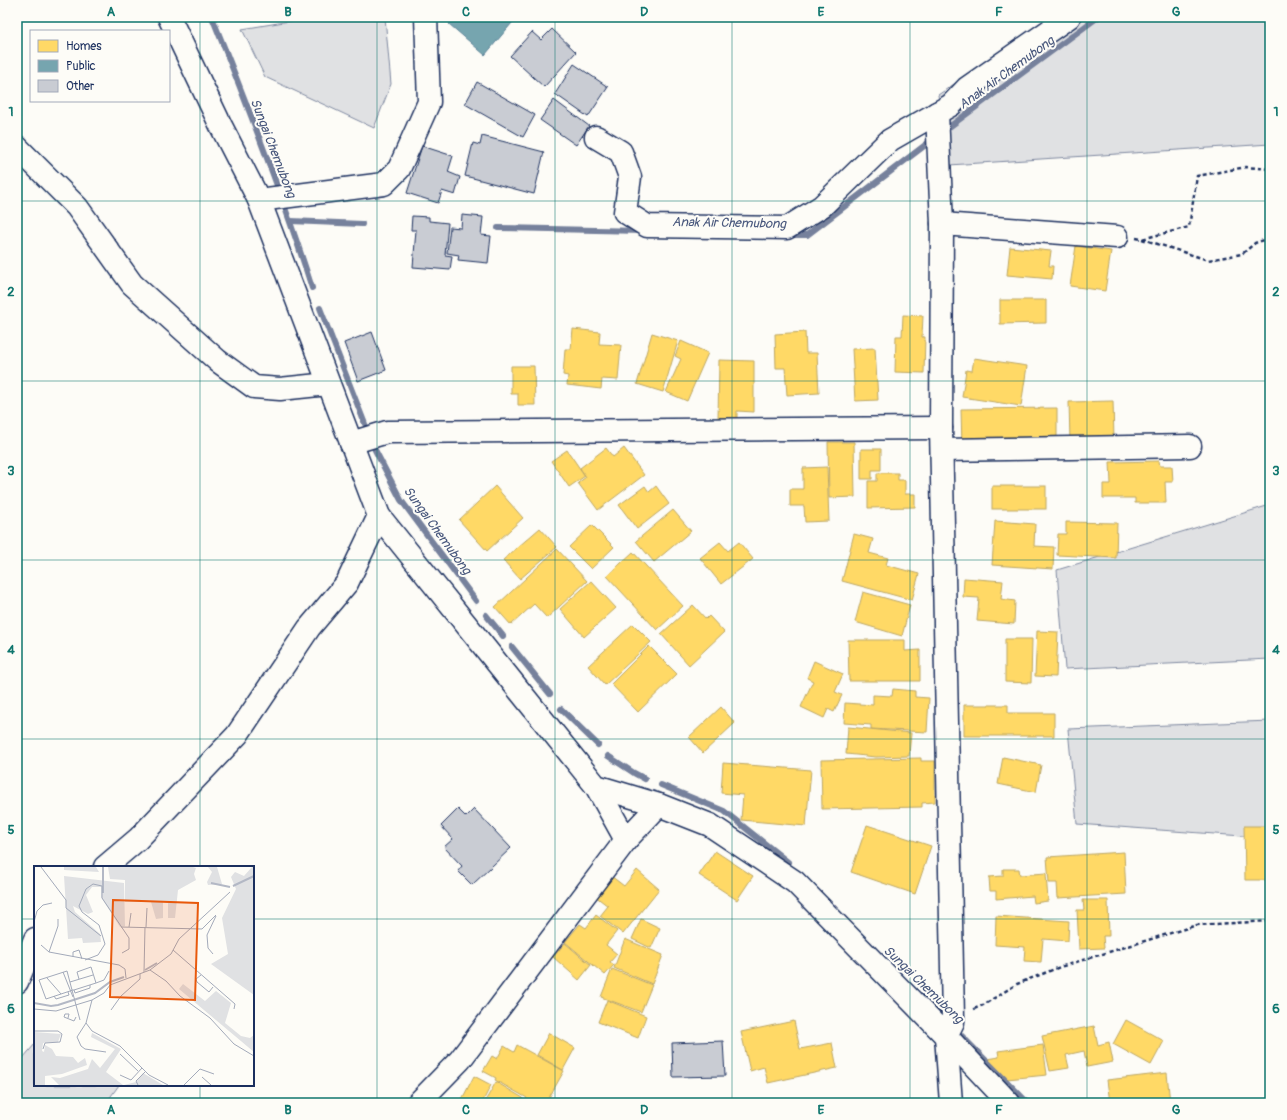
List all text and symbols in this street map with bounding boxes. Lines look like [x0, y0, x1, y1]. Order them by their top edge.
text: A [107, 4, 116, 20]
text: B [284, 4, 292, 20]
text: C [462, 4, 470, 20]
text: D [640, 4, 648, 20]
text: E [818, 4, 825, 20]
text: F [995, 4, 1003, 20]
text: G [1172, 4, 1181, 20]
legend [30, 30, 170, 102]
water label: Anak Air Chemubong [956, 32, 1059, 113]
text: Homes [66, 39, 102, 54]
text: Public [66, 59, 96, 74]
text: Other [66, 79, 95, 94]
water label: Sungai Chemubong [247, 97, 300, 202]
text: 1 [8, 104, 14, 120]
text: 1 [1273, 104, 1279, 120]
water label: Anak Air Chemubong [672, 214, 788, 232]
text: 2 [7, 284, 15, 300]
text: 2 [1272, 284, 1280, 300]
text: 3 [7, 463, 15, 479]
text: 3 [1272, 463, 1280, 479]
water label: Sungai Chemubong [400, 483, 475, 579]
text: 4 [7, 642, 15, 658]
text: 4 [1272, 642, 1280, 658]
text: 5 [7, 822, 15, 838]
text: 5 [1272, 822, 1280, 838]
inset map [34, 866, 254, 1086]
water label: Sungai Chemubong [880, 943, 968, 1028]
text: 6 [7, 1001, 15, 1017]
text: 6 [1272, 1001, 1280, 1017]
text: A [107, 1102, 116, 1118]
text: B [284, 1102, 292, 1118]
text: C [462, 1102, 470, 1118]
text: D [640, 1102, 648, 1118]
text: E [818, 1102, 825, 1118]
text: F [995, 1102, 1003, 1118]
text: G [1172, 1102, 1181, 1118]

